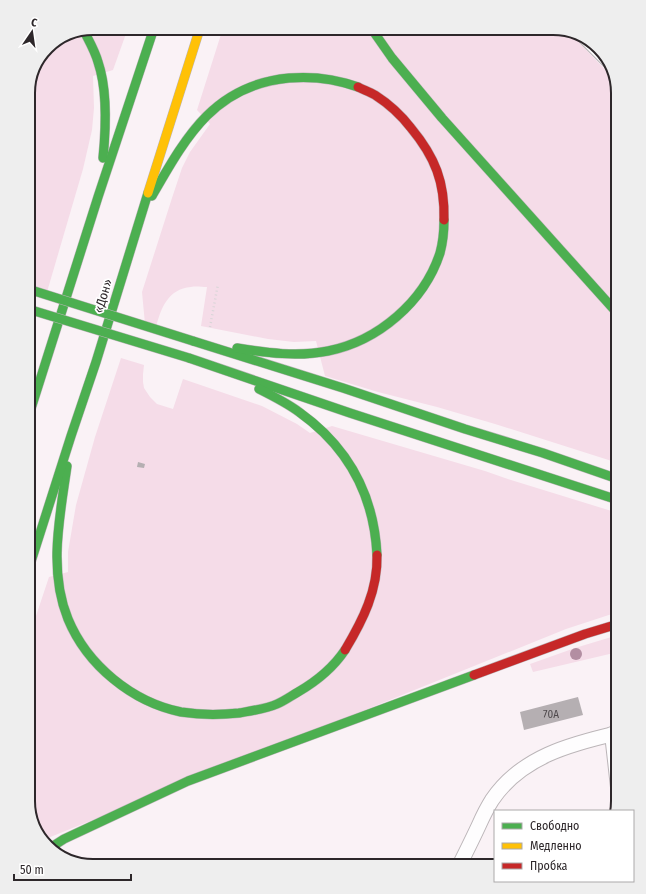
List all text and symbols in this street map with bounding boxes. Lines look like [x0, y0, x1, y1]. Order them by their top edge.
north arrow [12, 12, 52, 52]
text: С [30, 16, 39, 30]
street label: «Дон» [91, 277, 115, 315]
house number: 70А [543, 708, 559, 721]
legend [494, 810, 634, 882]
text: Свободно [530, 819, 579, 833]
text: Медленно [530, 839, 582, 853]
scale bar [14, 856, 131, 882]
text: Пробка [530, 859, 568, 873]
text: 50 m [20, 863, 44, 877]

